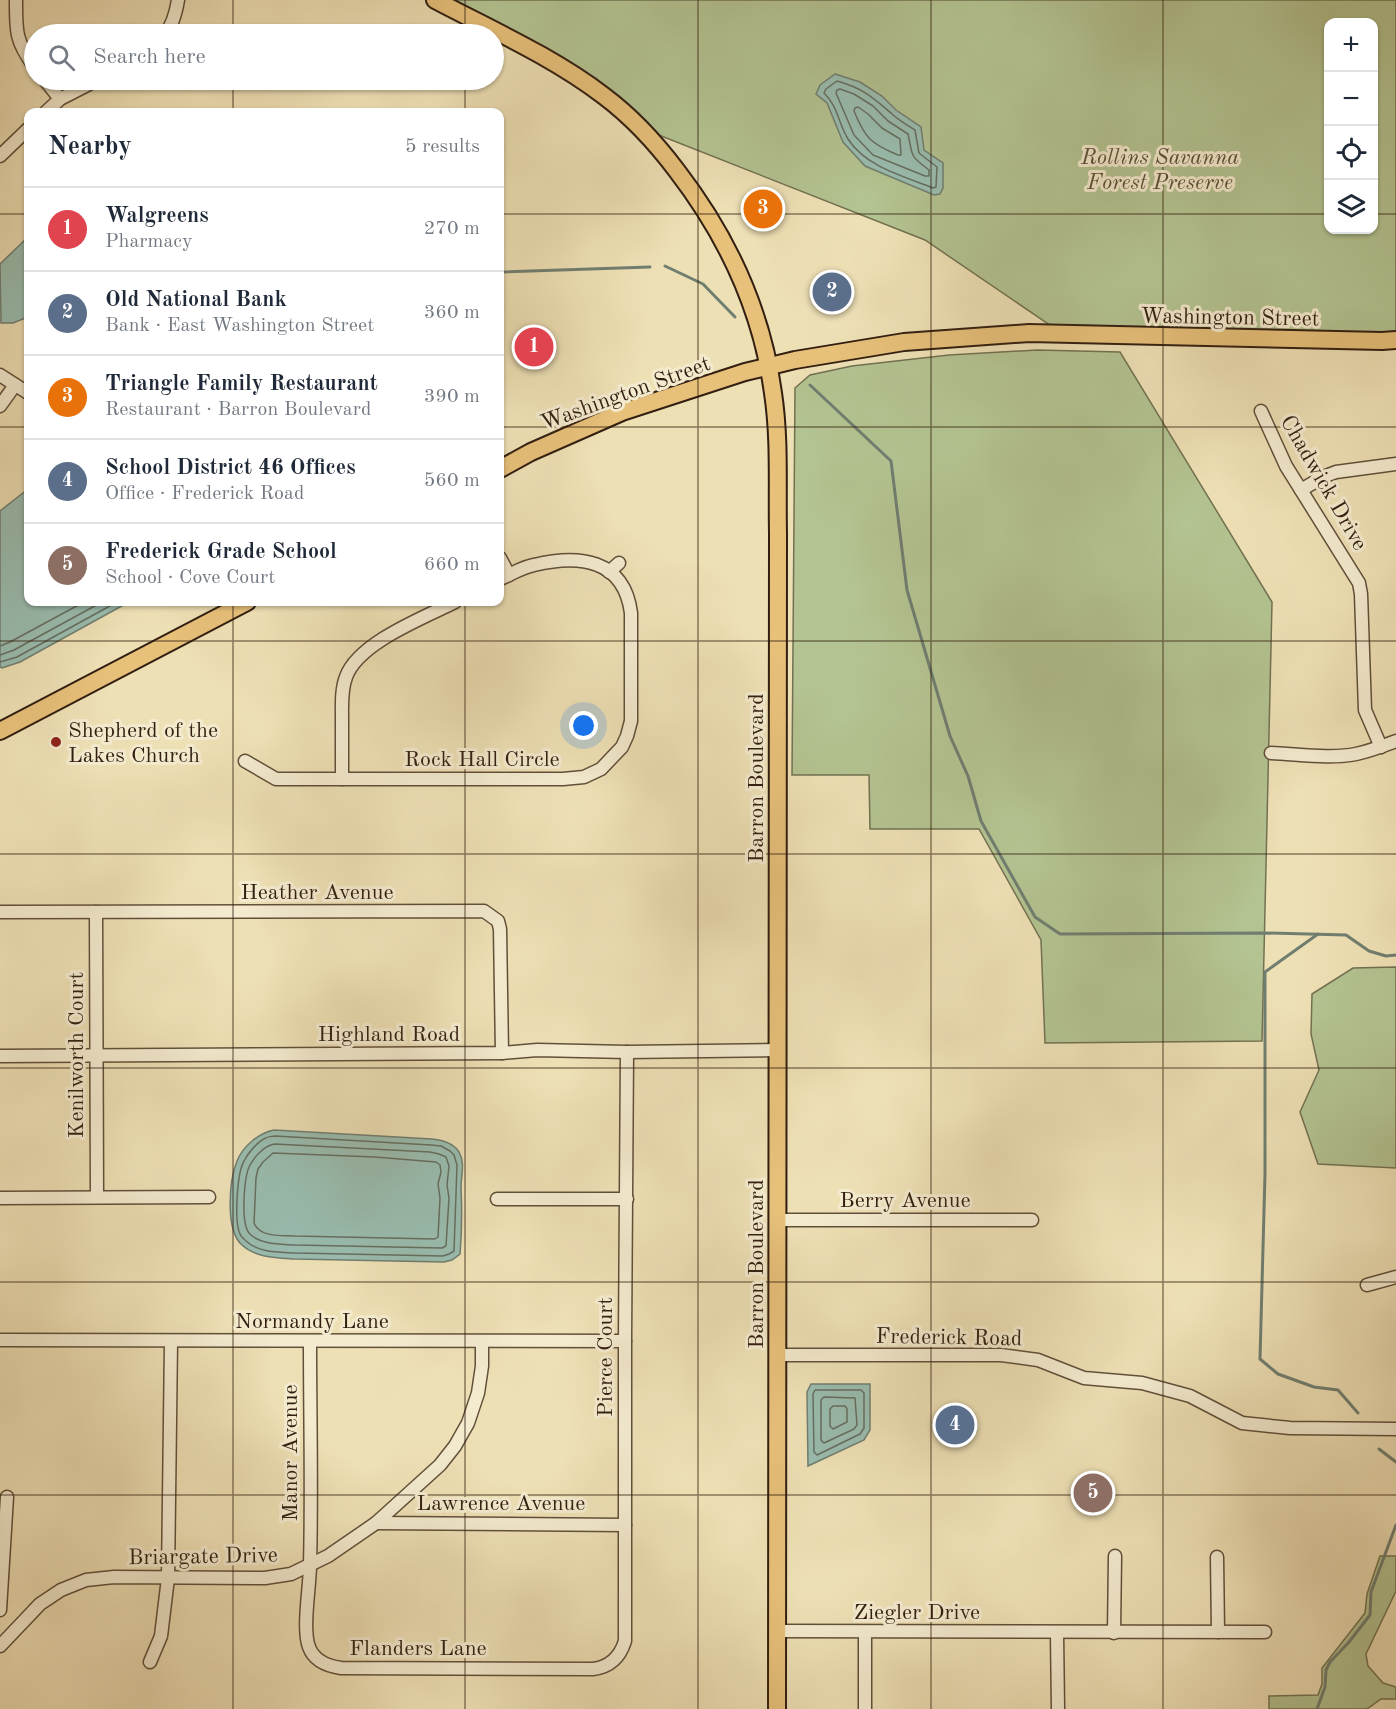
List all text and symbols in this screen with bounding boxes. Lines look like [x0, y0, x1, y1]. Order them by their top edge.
map controls [1324, 18, 1378, 234]
button: + [1324, 18, 1378, 72]
search box [24, 24, 504, 90]
icon: search [45, 41, 78, 74]
text: Search here [93, 46, 206, 68]
button: − [1324, 72, 1378, 126]
button: locate [1324, 126, 1378, 180]
text: Nearby [48, 134, 132, 160]
text: 5 results [405, 137, 480, 157]
park label: Rollins Savanna Forest Preserve [1080, 147, 1239, 194]
button: layers [1324, 180, 1378, 234]
pin: 3 [744, 186, 783, 232]
text: Walgreens [105, 205, 209, 227]
text: 1 [62, 219, 73, 239]
text: 270 m [424, 219, 480, 239]
text: Pharmacy [105, 232, 193, 252]
pin: 2 [812, 270, 852, 314]
text: Old National Bank [105, 289, 287, 311]
text: 2 [62, 303, 73, 323]
text: 360 m [424, 303, 480, 323]
street label: Washington Street [1140, 305, 1320, 331]
text: Bank · East Washington Street [105, 316, 374, 336]
pin: 1 [514, 324, 554, 370]
street label: Washington Street [538, 353, 713, 435]
text: Triangle Family Restaurant [105, 373, 378, 395]
text: 3 [62, 387, 73, 407]
text: 390 m [424, 387, 480, 407]
text: Restaurant · Barron Boulevard [105, 400, 371, 420]
street label: Chadwick Drive [1276, 412, 1371, 554]
text: School District 46 Offices [105, 457, 356, 479]
text: 4 [62, 471, 73, 491]
text: 560 m [424, 471, 480, 491]
text: Office · Frederick Road [105, 484, 304, 504]
text: Frederick Grade School [105, 541, 337, 563]
text: 5 [62, 555, 73, 575]
text: 660 m [424, 555, 480, 575]
text: School · Cove Court [105, 568, 275, 588]
street label: Barron Boulevard [746, 693, 768, 863]
your location [569, 711, 598, 740]
place label: Shepherd of the Lakes Church [68, 720, 218, 767]
marker: Shepherd of the Lakes Church [49, 735, 63, 749]
street label: Rock Hall Circle [404, 749, 560, 771]
street label: Heather Avenue [240, 882, 394, 904]
street label: Kenilworth Court [66, 972, 88, 1138]
street label: Highland Road [318, 1024, 460, 1046]
street label: Barron Boulevard [746, 1179, 768, 1349]
street label: Berry Avenue [839, 1190, 971, 1212]
street label: Pierce Court [595, 1297, 617, 1417]
street label: Normandy Lane [235, 1311, 389, 1333]
street label: Frederick Road [875, 1326, 1023, 1350]
street label: Manor Avenue [280, 1384, 302, 1522]
pin: 4 [936, 1402, 974, 1448]
pin: 5 [1074, 1470, 1112, 1516]
street label: Lawrence Avenue [417, 1493, 585, 1515]
street label: Briargate Drive [128, 1545, 278, 1569]
street label: Ziegler Drive [854, 1602, 980, 1624]
street label: Flanders Lane [349, 1638, 487, 1660]

